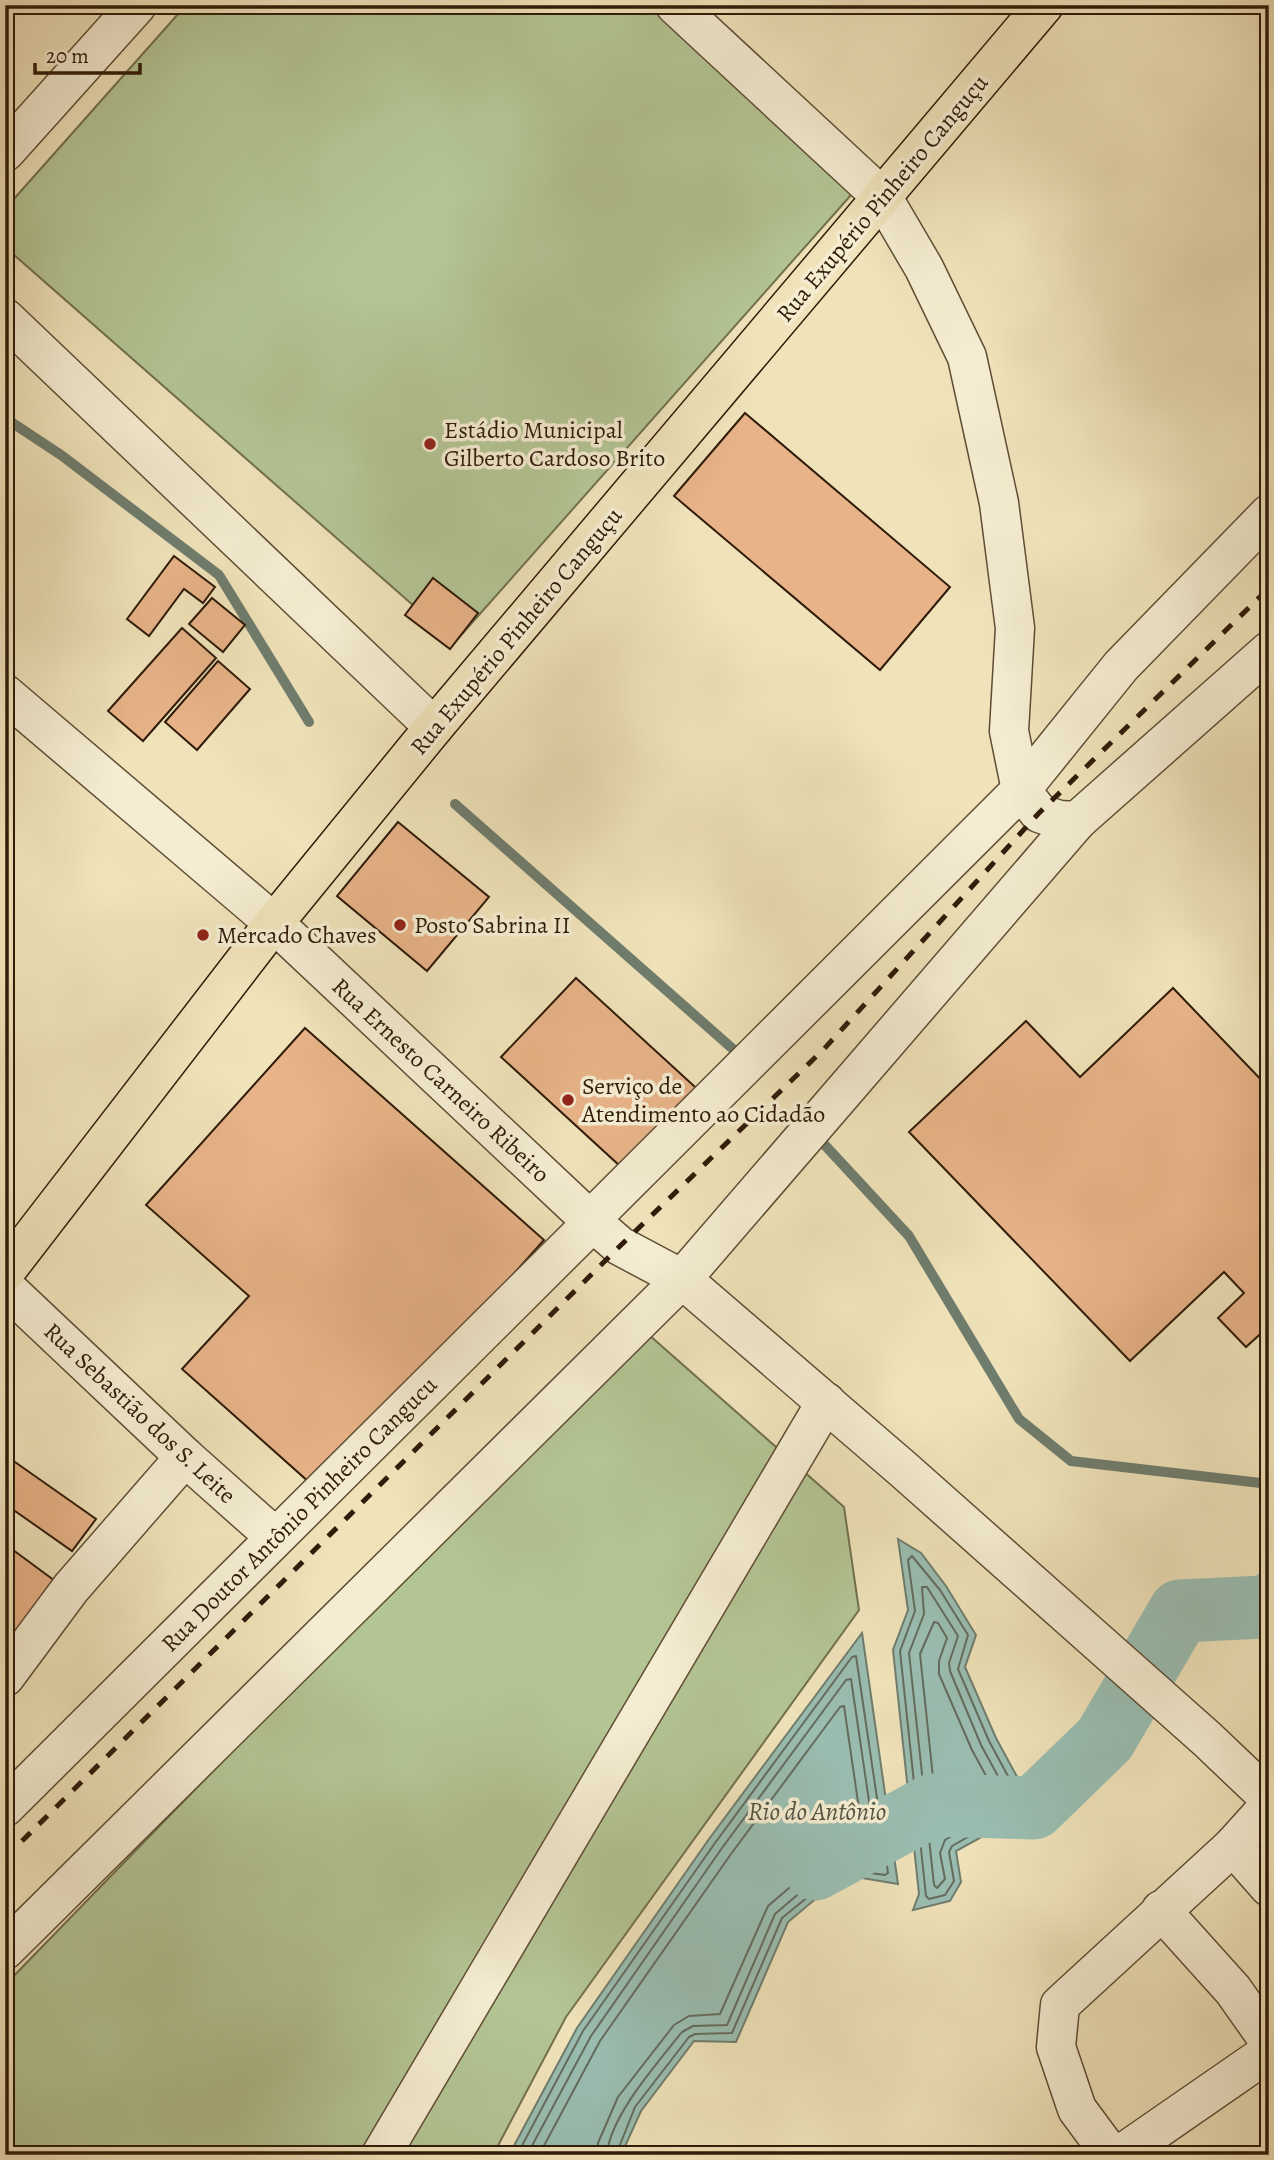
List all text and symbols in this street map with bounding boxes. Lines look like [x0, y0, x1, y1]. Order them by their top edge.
scale bar [35, 32, 140, 76]
text: 20 m [46, 42, 89, 70]
street label: Rua Exupério Pinheiro Canguçu [769, 67, 995, 329]
place label: Estádio Municipal Gilberto Cardoso Brito [444, 414, 665, 474]
marker: Estádio Municipal Gilberto Cardoso Brito [422, 436, 438, 452]
street label: Rua Exupério Pinheiro Canguçu [403, 500, 629, 762]
place label: Posto Sabrina II [414, 909, 570, 941]
marker: Posto Sabrina II [392, 917, 408, 933]
place label: Mercado Chaves [217, 919, 377, 951]
marker: Mercado Chaves [195, 927, 211, 943]
street label: Rua Ernesto Carneiro Ribeiro [325, 970, 557, 1190]
place label: Serviço de Atendimento ao Cidadão [581, 1070, 825, 1130]
marker: Serviço de Atendimento ao Cidadão [560, 1092, 576, 1108]
street label: Rua Sebastião dos S. Leite [37, 1315, 243, 1511]
street label: Rua Doutor Antônio Pinheiro Cangucu [154, 1369, 444, 1659]
water label: Rio do Antônio [748, 1794, 886, 1829]

